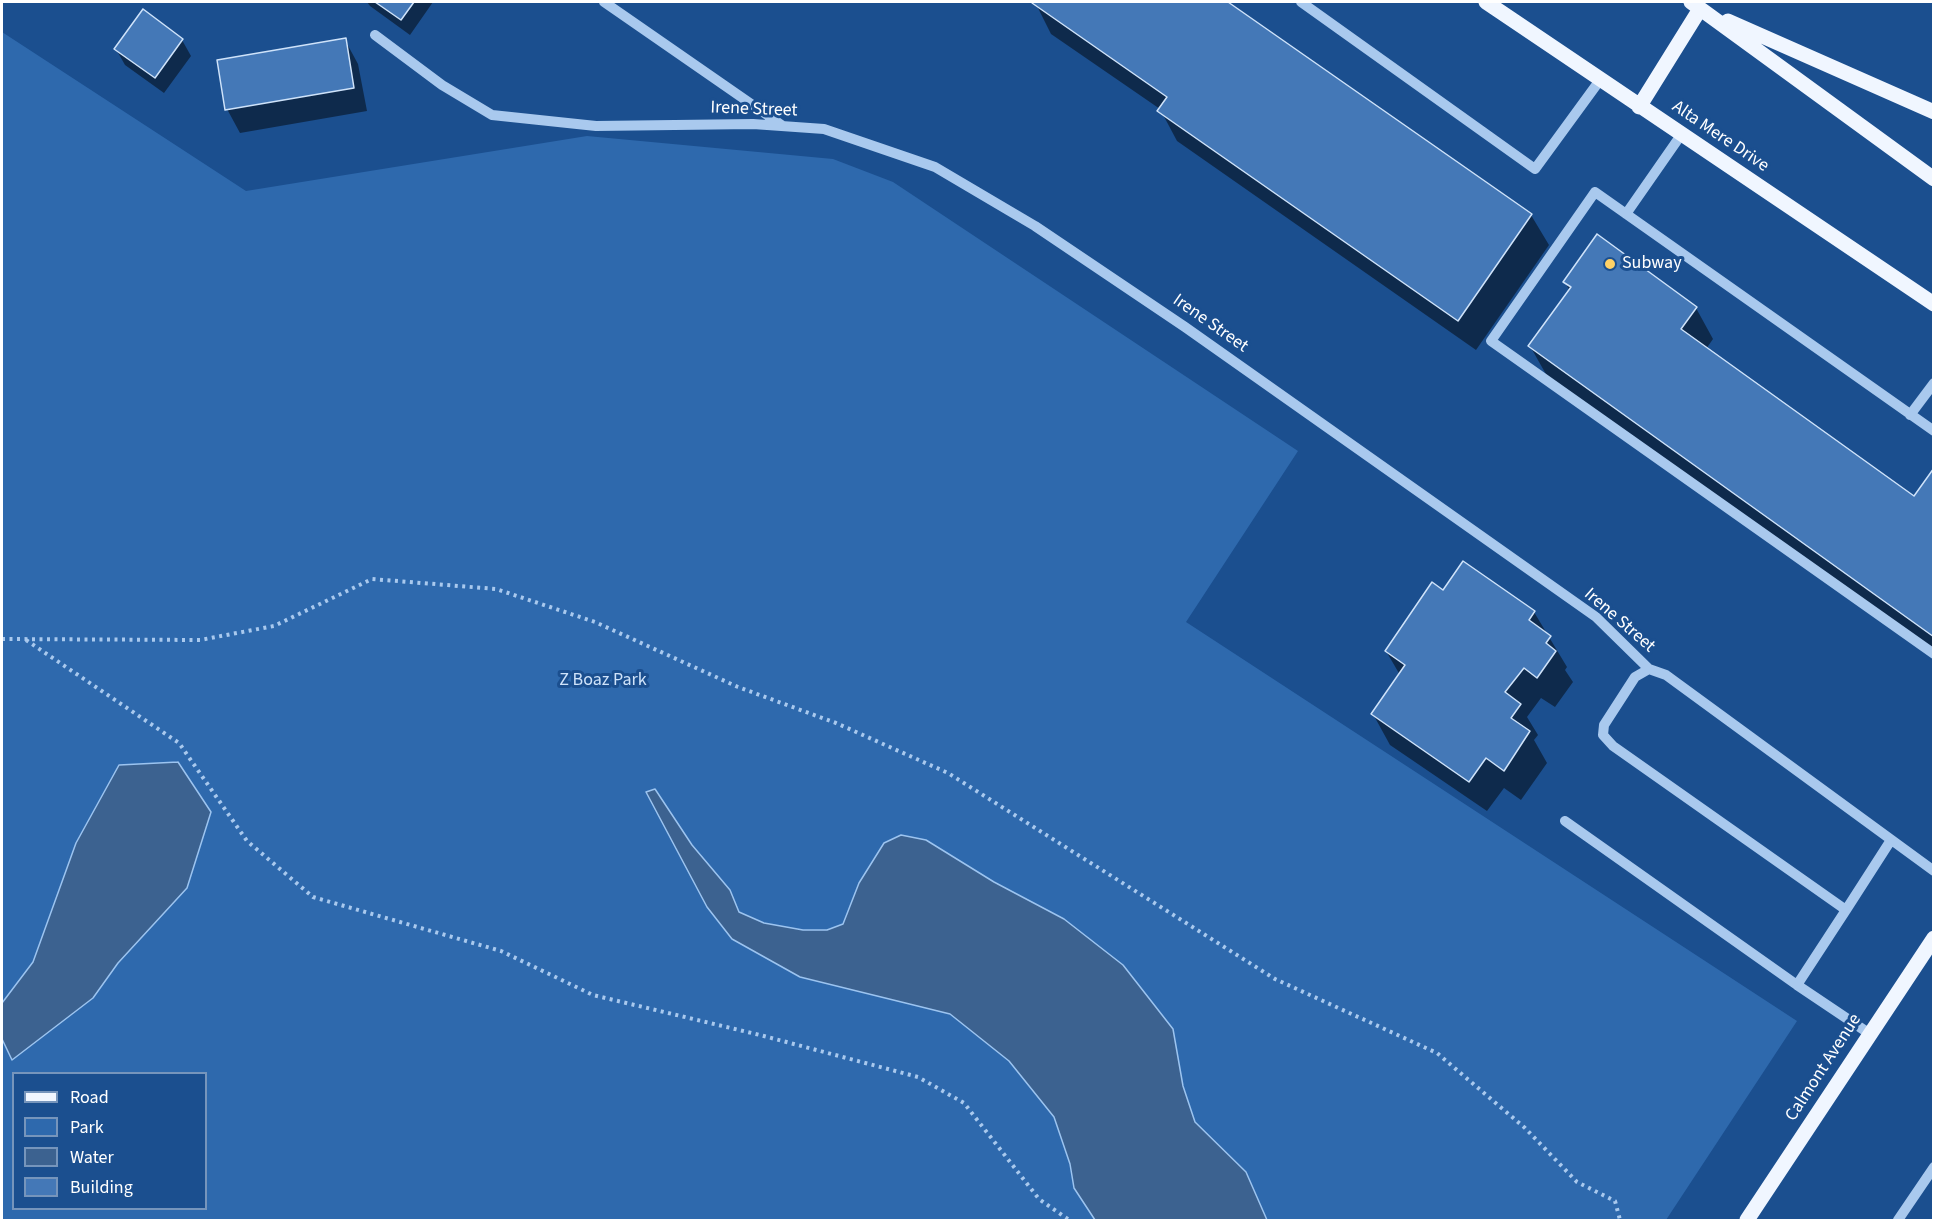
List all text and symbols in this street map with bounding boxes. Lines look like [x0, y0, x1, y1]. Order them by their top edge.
street label: Alta Mere Drive [1667, 97, 1773, 177]
street label: Irene Street [710, 98, 798, 122]
place label: Subway [1622, 253, 1682, 275]
marker: Subway [1603, 257, 1617, 271]
street label: Irene Street [1168, 290, 1252, 358]
street label: Irene Street [1579, 584, 1659, 658]
park label: Z Boaz Park [559, 670, 647, 692]
street label: Calmont Avenue [1781, 1010, 1867, 1126]
legend [12, 1072, 207, 1210]
text: Road [70, 1085, 109, 1110]
text: Park [70, 1115, 104, 1140]
text: Water [70, 1145, 114, 1170]
text: Building [70, 1175, 133, 1200]

